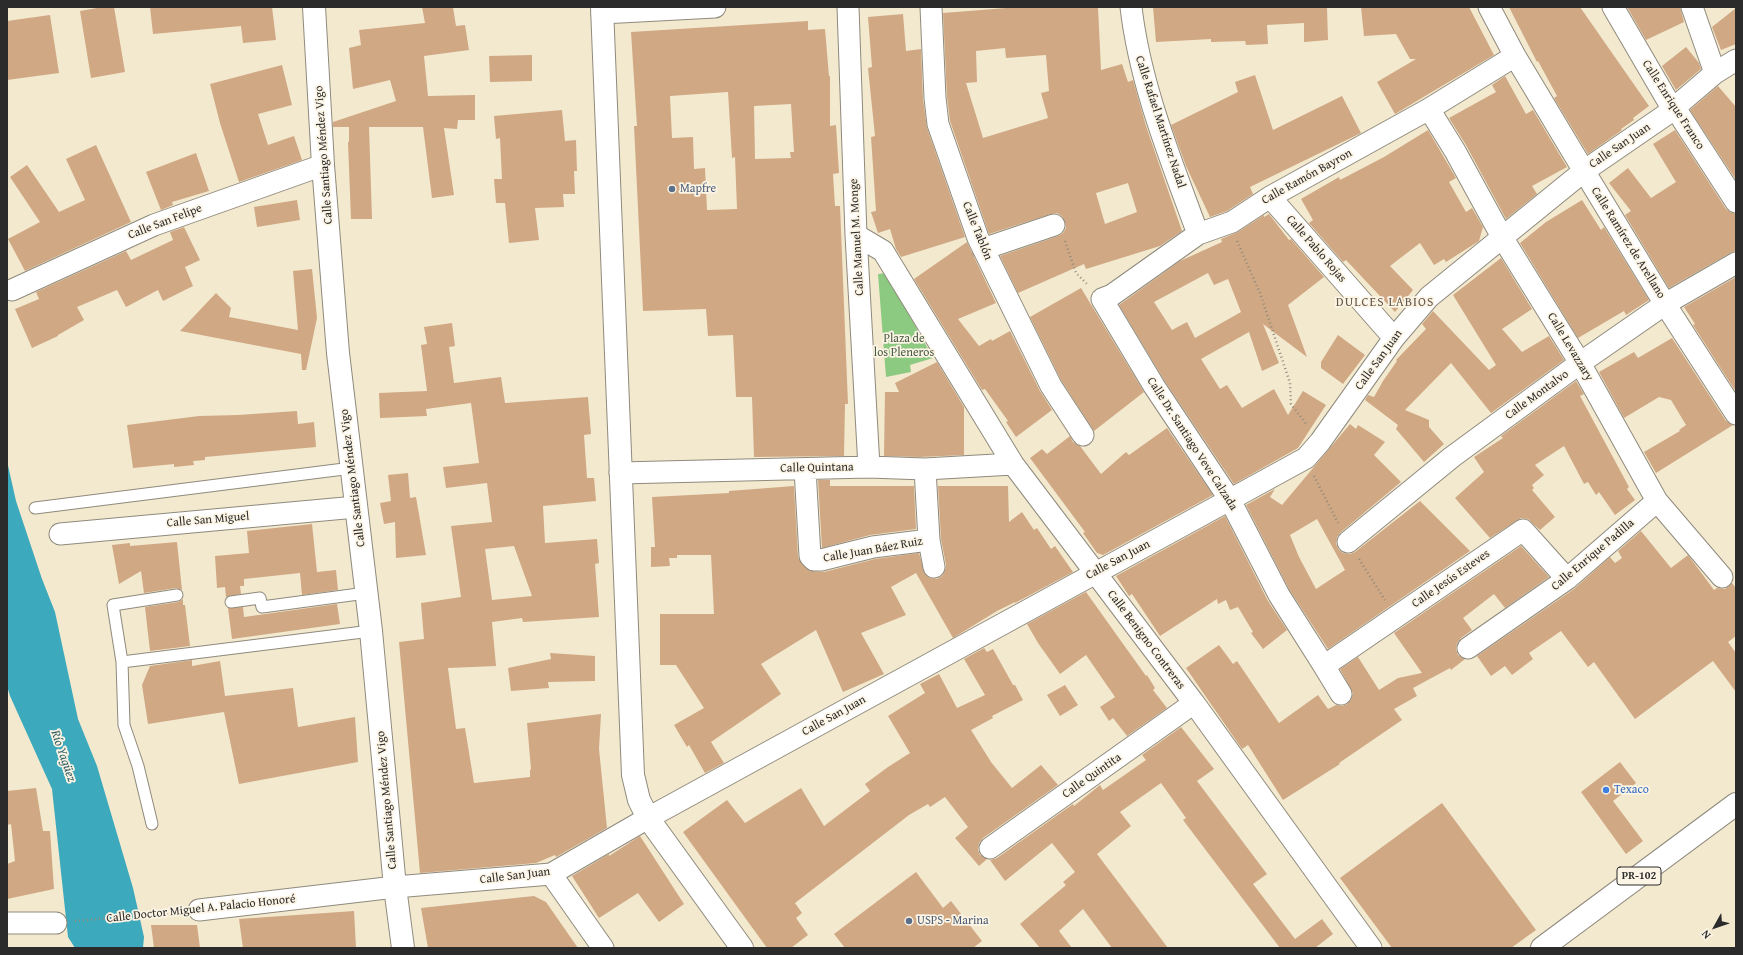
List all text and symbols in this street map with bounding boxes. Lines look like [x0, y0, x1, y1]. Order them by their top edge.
street label: Calle Rafael Martínez Nadal [1132, 54, 1188, 190]
street label: Calle Enrique Franco [1639, 57, 1707, 153]
street label: Calle Santiago Méndez Vigo [312, 85, 336, 225]
street label: Calle San Juan [1587, 120, 1653, 172]
street label: Calle Ramón Bayron [1259, 146, 1355, 208]
street label: Calle Manuel M. Monge [847, 178, 867, 296]
place label: Mapfre [680, 182, 716, 196]
marker: Mapfre [667, 184, 677, 194]
street label: Calle Ramírez de Arellano [1588, 185, 1668, 301]
street label: Calle Tablón [959, 200, 995, 262]
street label: Calle San Felipe [126, 201, 204, 243]
street label: Calle Pablo Rojas [1283, 212, 1349, 286]
district label: DULCES LABIOS [1336, 295, 1434, 311]
street label: Calle Levazzary [1544, 310, 1596, 384]
street label: Calle San Juan [1352, 327, 1406, 393]
park label: Plaza de los Pleneros [874, 332, 934, 360]
street label: Calle Montalvo [1502, 367, 1572, 423]
street label: Calle Dr. Santiago Veve Calzada [1144, 375, 1240, 513]
street label: Calle Santiago Méndez Vigo [337, 408, 369, 548]
street label: Calle Quintana [780, 460, 854, 476]
street label: Calle San Miguel [166, 509, 250, 531]
street label: Calle Enrique Padilla [1549, 516, 1637, 594]
street label: Calle Juan Báez Ruiz [822, 534, 924, 566]
street label: Calle San Juan [1083, 537, 1153, 583]
street label: Calle Jesús Esteves [1409, 547, 1493, 611]
street label: Calle Benigno Contreras [1104, 588, 1188, 692]
street label: Calle San Juan [800, 693, 868, 739]
water label: Río Yagüez [47, 728, 79, 784]
street label: Calle Santiago Méndez Vigo [374, 730, 400, 870]
street label: Calle Quintita [1060, 750, 1124, 802]
place label: Texaco [1614, 783, 1649, 797]
marker: Texaco [1601, 785, 1611, 795]
street label: Calle San Juan [479, 865, 551, 887]
road number: PR-102 [1617, 867, 1661, 885]
street label: Calle Doctor Miguel A. Palacio Honoré [106, 892, 296, 926]
north arrow [1695, 907, 1735, 947]
place label: USPS - Marina [917, 914, 989, 928]
marker: USPS - Marina [904, 916, 914, 926]
text: N [1697, 927, 1714, 943]

